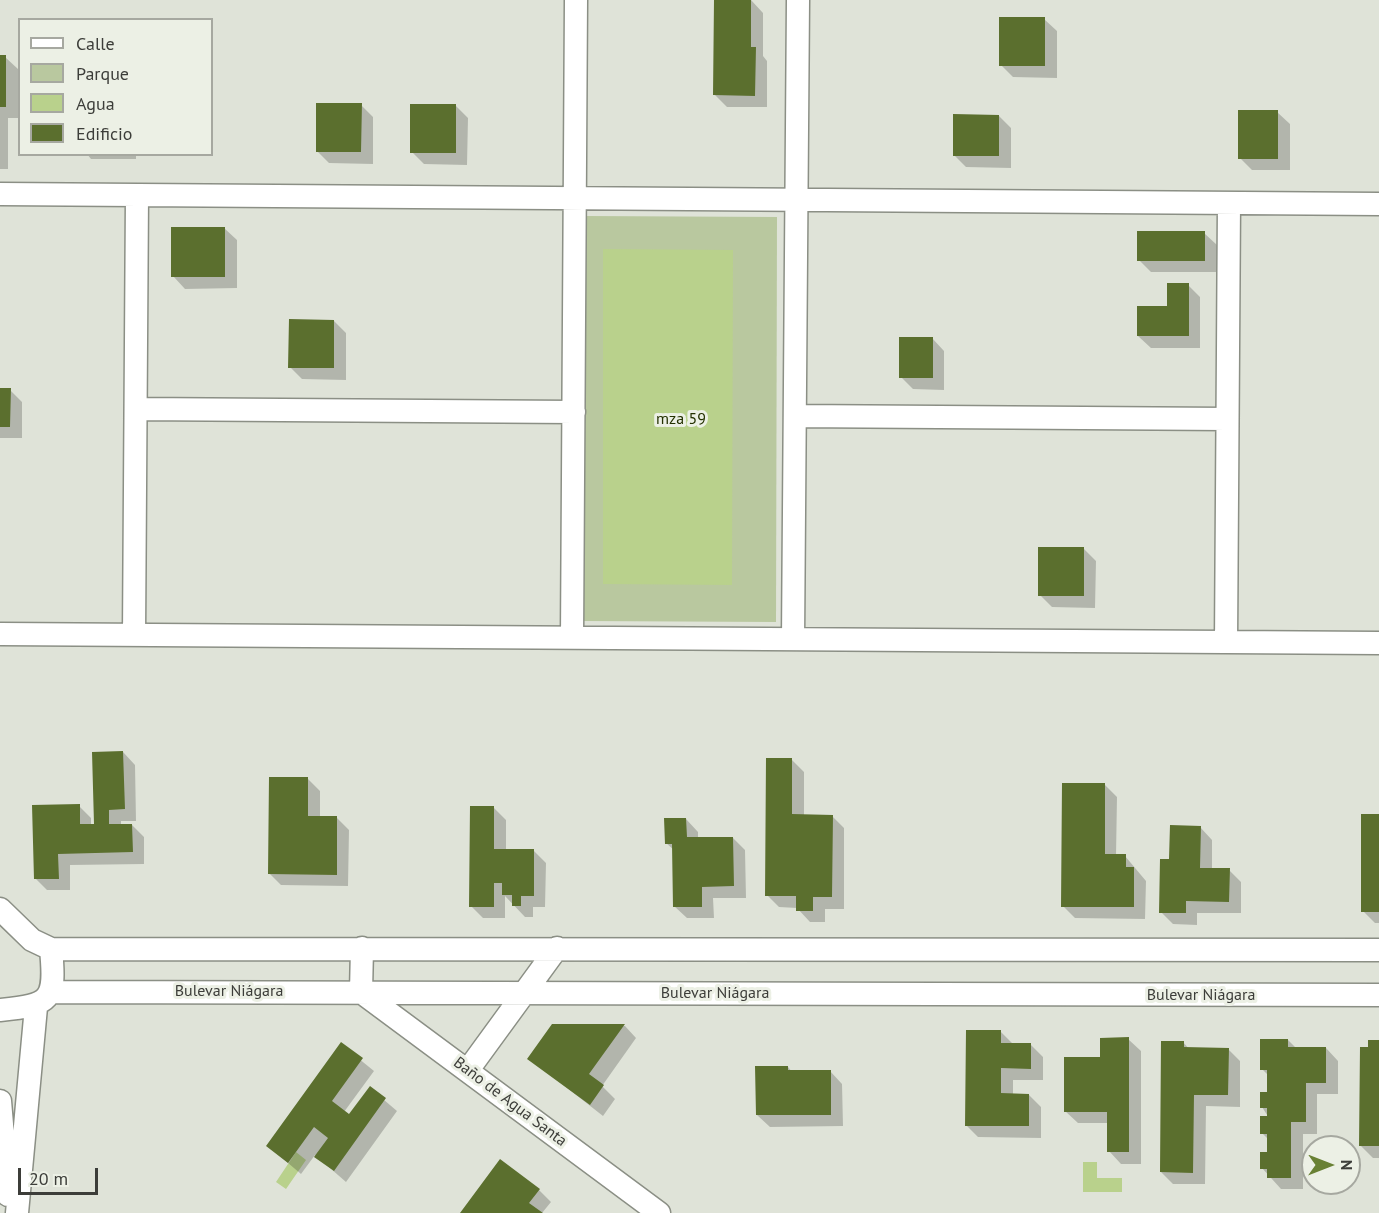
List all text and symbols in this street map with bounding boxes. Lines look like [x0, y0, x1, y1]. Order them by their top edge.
legend [18, 18, 213, 156]
text: Calle [76, 32, 115, 55]
text: Parque [76, 62, 129, 85]
text: Agua [76, 92, 115, 115]
text: Edificio [76, 122, 132, 145]
park label: mza 59 [656, 409, 706, 429]
street label: Bulevar Niágara [175, 981, 283, 1001]
street label: Bulevar Niágara [661, 983, 769, 1003]
street label: Bulevar Niágara [1147, 985, 1255, 1005]
street label: Baño de Agua Santa [450, 1053, 570, 1151]
north arrow [1301, 1135, 1361, 1195]
scale bar [21, 1156, 100, 1194]
text: N [1337, 1160, 1357, 1170]
text: 20 m [29, 1167, 68, 1190]

